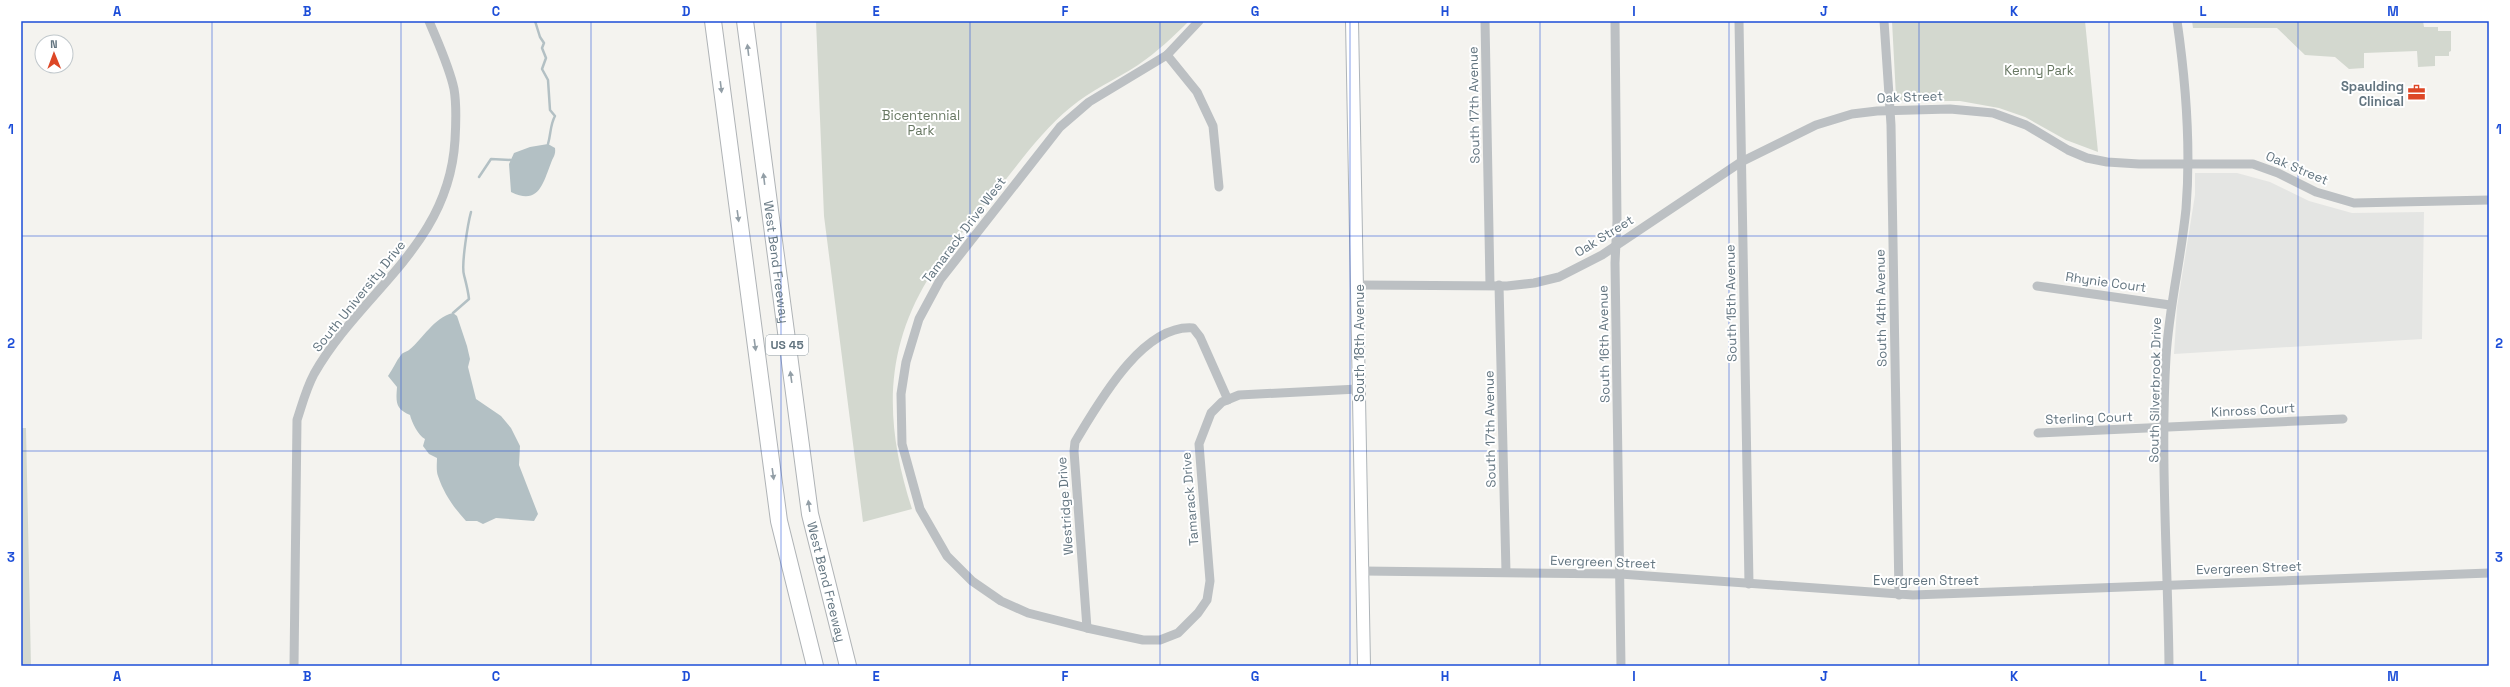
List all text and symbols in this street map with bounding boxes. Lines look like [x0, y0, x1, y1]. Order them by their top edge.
text: A [113, 3, 122, 20]
text: B [303, 3, 312, 20]
text: C [492, 3, 500, 20]
text: D [682, 3, 691, 20]
text: E [872, 3, 880, 20]
text: F [1062, 3, 1069, 20]
text: G [1251, 3, 1259, 20]
text: H [1441, 3, 1449, 20]
text: I [1632, 3, 1636, 20]
text: J [1820, 3, 1828, 20]
text: K [2010, 3, 2019, 20]
text: L [2199, 3, 2207, 20]
text: M [2387, 3, 2399, 20]
north arrow [34, 34, 74, 74]
text: N [50, 37, 58, 51]
one-way arrow [745, 44, 751, 56]
street label: South 17th Avenue [1464, 46, 1484, 164]
park label: Kenny Park [2004, 62, 2074, 79]
place label: Spaulding Clinical [2341, 78, 2404, 110]
one-way arrow [718, 81, 724, 93]
office icon: Spaulding Clinical [2407, 83, 2427, 103]
street label: Oak Street [1877, 87, 1943, 107]
park label: Bicentennial Park [882, 107, 960, 139]
text: 1 [8, 121, 14, 138]
text: 1 [2496, 121, 2502, 138]
street label: Oak Street [2263, 147, 2331, 189]
one-way arrow [761, 173, 768, 185]
street label: Tamarack Drive West [918, 173, 1010, 287]
street label: West Bend Freeway [760, 200, 793, 324]
one-way arrow [735, 210, 741, 222]
street label: Oak Street [1571, 211, 1637, 261]
street label: South University Drive [309, 237, 409, 355]
street label: South 15th Avenue [1721, 244, 1741, 362]
street label: South 14th Avenue [1871, 249, 1891, 367]
street label: Rhynie Court [2064, 268, 2148, 296]
street label: South 18th Avenue [1351, 284, 1368, 402]
street label: South 16th Avenue [1594, 285, 1614, 403]
street label: South Silverbrook Drive [2145, 317, 2165, 463]
text: 2 [7, 335, 15, 352]
road number: US 45 [766, 335, 808, 355]
text: 2 [2495, 335, 2503, 352]
one-way arrow [752, 339, 758, 351]
street label: South 17th Avenue [1480, 370, 1500, 488]
one-way arrow [788, 371, 794, 383]
street label: Kinross Court [2211, 399, 2295, 421]
street label: Sterling Court [2045, 408, 2133, 428]
street label: Tamarack Drive [1177, 452, 1203, 546]
street label: Westridge Drive [1053, 456, 1077, 556]
one-way arrow [769, 468, 776, 480]
one-way arrow [806, 500, 812, 512]
street label: West Bend Freeway [804, 520, 850, 644]
text: 3 [7, 549, 15, 566]
text: 3 [2495, 549, 2503, 566]
street label: Evergreen Street [1550, 552, 1656, 572]
street label: Evergreen Street [2196, 558, 2302, 578]
street label: Evergreen Street [1873, 572, 1979, 589]
text: A [113, 668, 122, 685]
text: B [303, 668, 312, 685]
text: C [492, 668, 500, 685]
text: D [682, 668, 691, 685]
text: E [872, 668, 880, 685]
text: F [1062, 668, 1069, 685]
text: G [1251, 668, 1259, 685]
text: H [1441, 668, 1449, 685]
text: I [1632, 668, 1636, 685]
text: J [1820, 668, 1828, 685]
text: K [2010, 668, 2019, 685]
text: L [2199, 668, 2207, 685]
text: M [2387, 668, 2399, 685]

